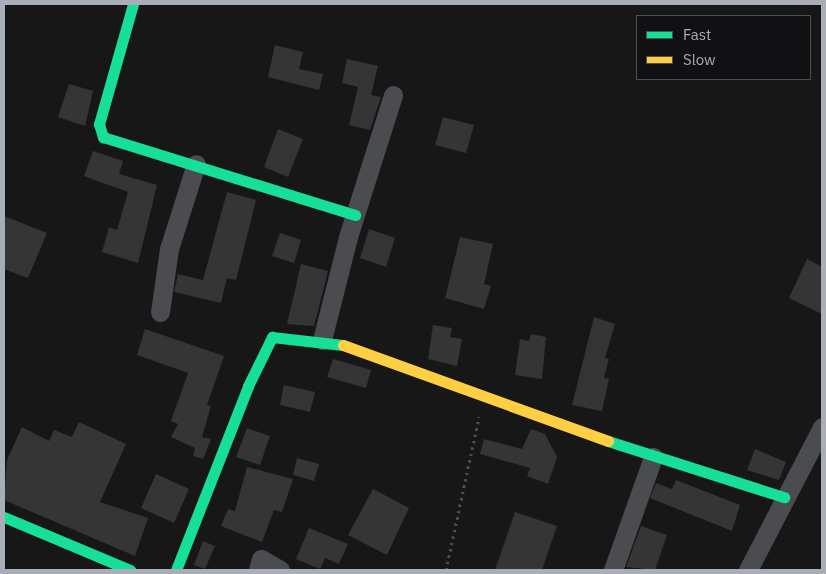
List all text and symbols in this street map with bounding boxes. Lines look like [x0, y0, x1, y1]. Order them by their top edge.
legend [636, 15, 811, 80]
text: Fast [683, 25, 711, 44]
text: Slow [683, 50, 716, 69]

